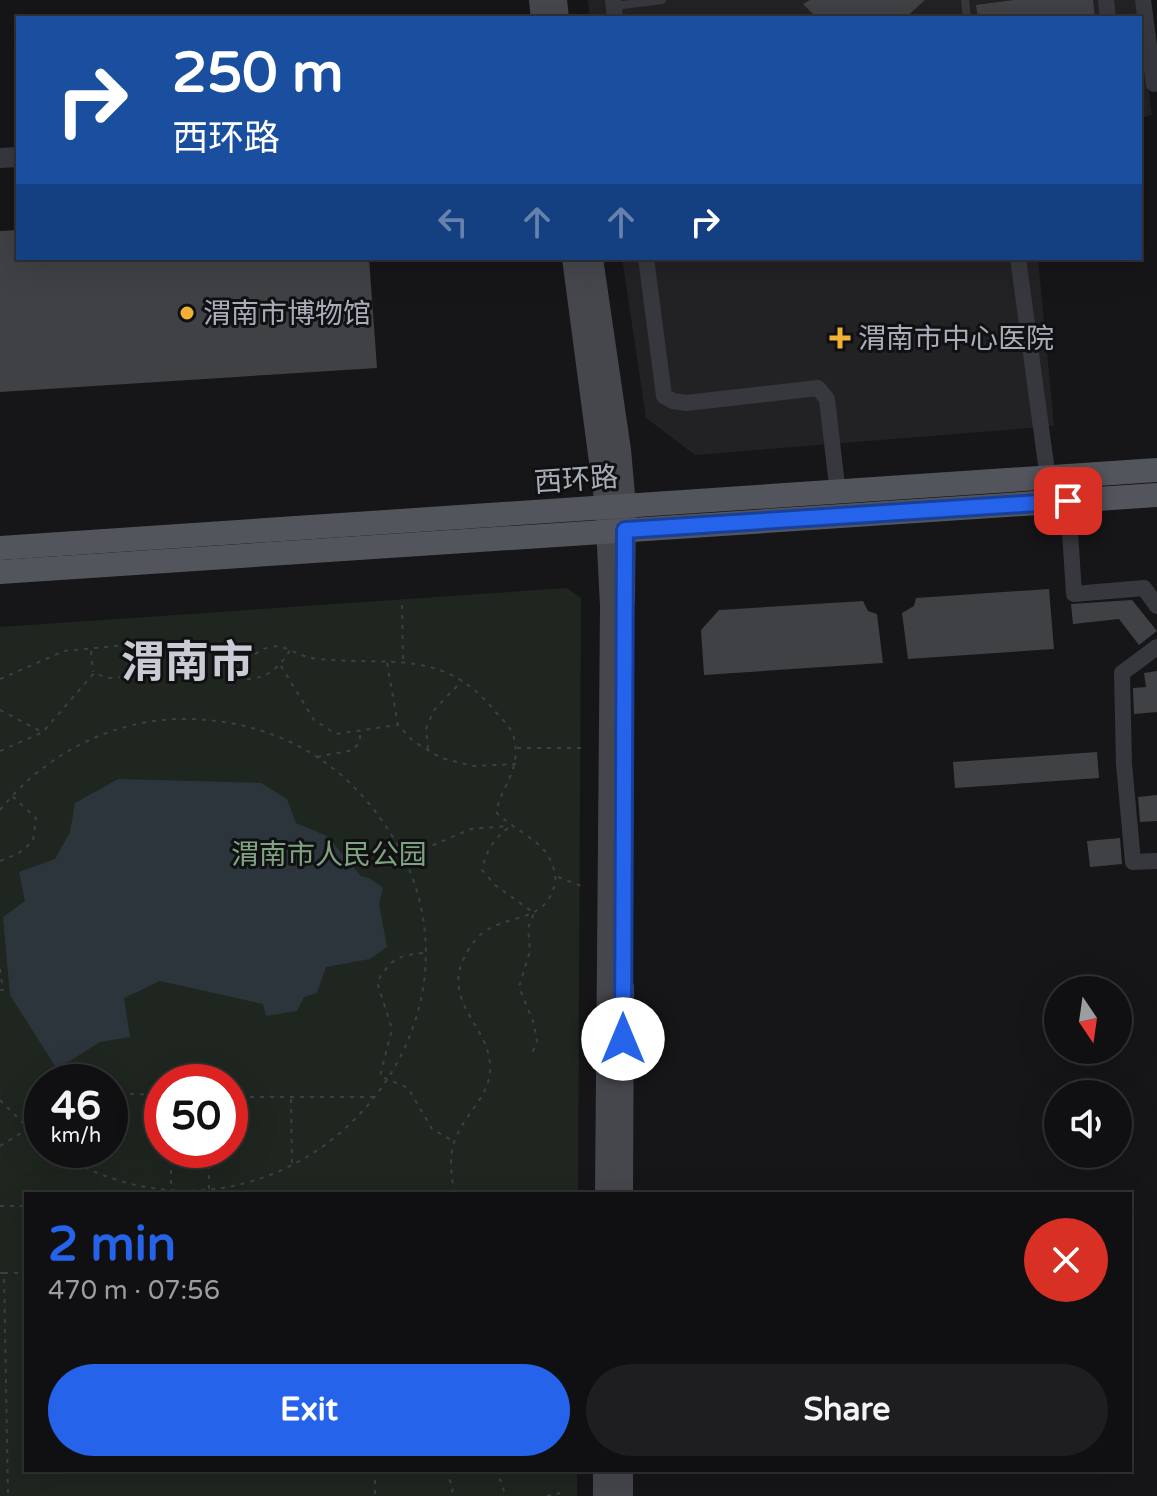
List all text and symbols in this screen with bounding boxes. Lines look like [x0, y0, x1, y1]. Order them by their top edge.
text: 250 m [172, 40, 343, 107]
icon: right [40, 48, 144, 152]
text: 西环路 [172, 117, 280, 160]
icon: left [431, 200, 475, 244]
icon: ahead [515, 200, 559, 244]
icon: ahead [599, 200, 643, 244]
icon: right [683, 200, 727, 244]
place label: 渭南市博物馆 [203, 297, 371, 331]
marker: 渭南市博物馆 [178, 304, 196, 322]
place label: 渭南市中心医院 [858, 322, 1054, 356]
marker: 渭南市中心医院 [829, 327, 851, 349]
street label: 西环路 [533, 460, 619, 500]
pin [1034, 467, 1102, 535]
icon: arrive [1046, 479, 1090, 523]
district label: 渭南市 [121, 637, 253, 690]
park label: 渭南市人民公园 [231, 838, 427, 872]
north arrow [1044, 976, 1132, 1064]
map controls [1044, 976, 1132, 1168]
position arrow [581, 997, 665, 1081]
speed limit sign: 50 [144, 1064, 248, 1168]
button: sound [1044, 1080, 1132, 1168]
text: 46 [51, 1082, 101, 1130]
text: km/h [51, 1124, 101, 1148]
text: 2 min [48, 1216, 176, 1274]
button: close [1024, 1218, 1108, 1302]
text: 470 m · 07:56 [48, 1275, 220, 1306]
button: Exit [48, 1364, 570, 1456]
button: Share [586, 1364, 1108, 1456]

